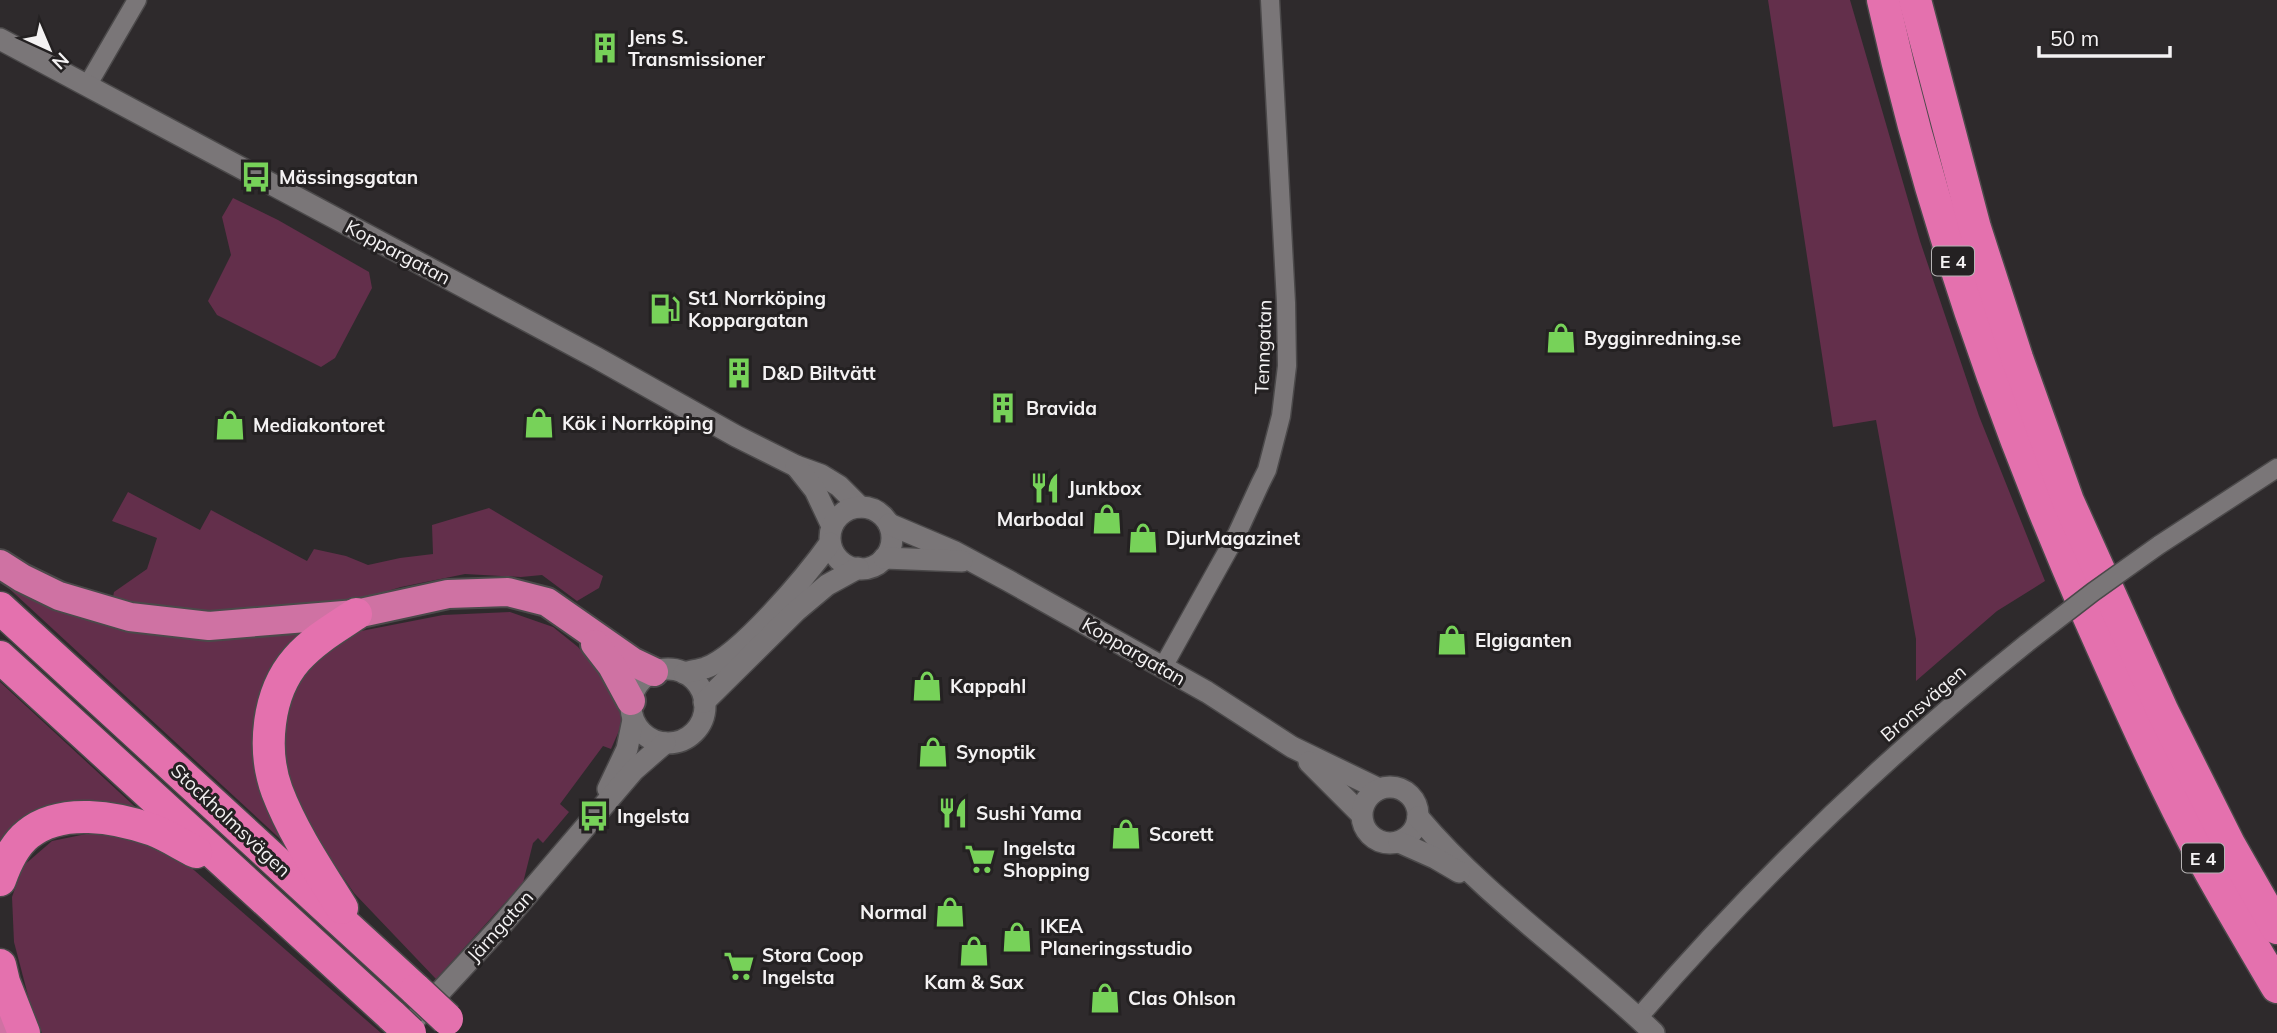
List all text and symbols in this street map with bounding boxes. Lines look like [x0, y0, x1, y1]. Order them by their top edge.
north arrow [14, 14, 84, 84]
scale bar [2039, 14, 2170, 58]
place label: Jens S. Transmissioner [628, 25, 766, 71]
text: 50 m [2050, 25, 2099, 51]
building icon: Jens S. Transmissioner [588, 31, 622, 65]
text: N [47, 48, 74, 75]
bus stop icon: Mässingsgatan [239, 160, 273, 194]
place label: Mässingsgatan [279, 165, 418, 189]
street label: Koppargatan [341, 214, 455, 290]
road number: E 4 [1932, 246, 1974, 276]
place label: St1 Norrköping Koppargatan [688, 286, 826, 332]
fuel station icon: St1 Norrköping Koppargatan [648, 292, 682, 326]
street label: Tenngatan [1249, 299, 1277, 395]
shop icon: Bygginredning.se [1544, 321, 1578, 355]
place label: Bygginredning.se [1584, 326, 1741, 350]
building icon: D&D Biltvätt [722, 356, 756, 390]
place label: D&D Biltvätt [762, 361, 876, 385]
building icon: Bravida [986, 391, 1020, 425]
place label: Bravida [1026, 396, 1097, 420]
shop icon: Kök i Norrköping [522, 406, 556, 440]
shop icon: Mediakontoret [213, 408, 247, 442]
place label: Kök i Norrköping [562, 411, 714, 435]
place label: Mediakontoret [253, 413, 385, 437]
restaurant icon: Junkbox [1028, 471, 1062, 505]
place label: Junkbox [1068, 476, 1142, 500]
shop icon: Marbodal [1090, 502, 1124, 536]
place label: Marbodal [997, 507, 1084, 531]
shop icon: DjurMagazinet [1126, 521, 1160, 555]
place label: DjurMagazinet [1166, 526, 1300, 550]
street label: Koppargatan [1078, 612, 1190, 690]
shop icon: Elgiganten [1435, 623, 1469, 657]
place label: Elgiganten [1475, 628, 1572, 652]
street label: Bronsvägen [1875, 659, 1971, 747]
shop icon: Kappahl [910, 669, 944, 703]
place label: Kappahl [950, 674, 1026, 698]
shop icon: Synoptik [916, 735, 950, 769]
place label: Synoptik [956, 740, 1036, 764]
street label: Stockholmsvägen [166, 758, 296, 882]
restaurant icon: Sushi Yama [936, 796, 970, 830]
bus stop icon: Ingelsta [577, 799, 611, 833]
place label: Sushi Yama [976, 801, 1082, 825]
place label: Ingelsta [617, 804, 689, 828]
shop icon: Scorett [1109, 817, 1143, 851]
place label: Scorett [1149, 822, 1213, 846]
place label: Ingelsta Shopping [1003, 836, 1090, 882]
supermarket icon: Ingelsta Shopping [963, 842, 997, 876]
road number: E 4 [2182, 844, 2224, 872]
street label: Järngatan [462, 885, 538, 967]
shop icon: Normal [933, 895, 967, 929]
place label: Normal [860, 900, 927, 924]
place label: IKEA Planeringsstudio [1040, 914, 1192, 960]
shop icon: IKEA Planeringsstudio [1000, 920, 1034, 954]
shop icon: Kam & Sax [957, 934, 991, 968]
place label: Stora Coop Ingelsta [762, 943, 864, 989]
supermarket icon: Stora Coop Ingelsta [722, 949, 756, 983]
place label: Kam & Sax [924, 970, 1024, 994]
shop icon: Clas Ohlson [1088, 981, 1122, 1015]
place label: Clas Ohlson [1128, 986, 1236, 1010]

